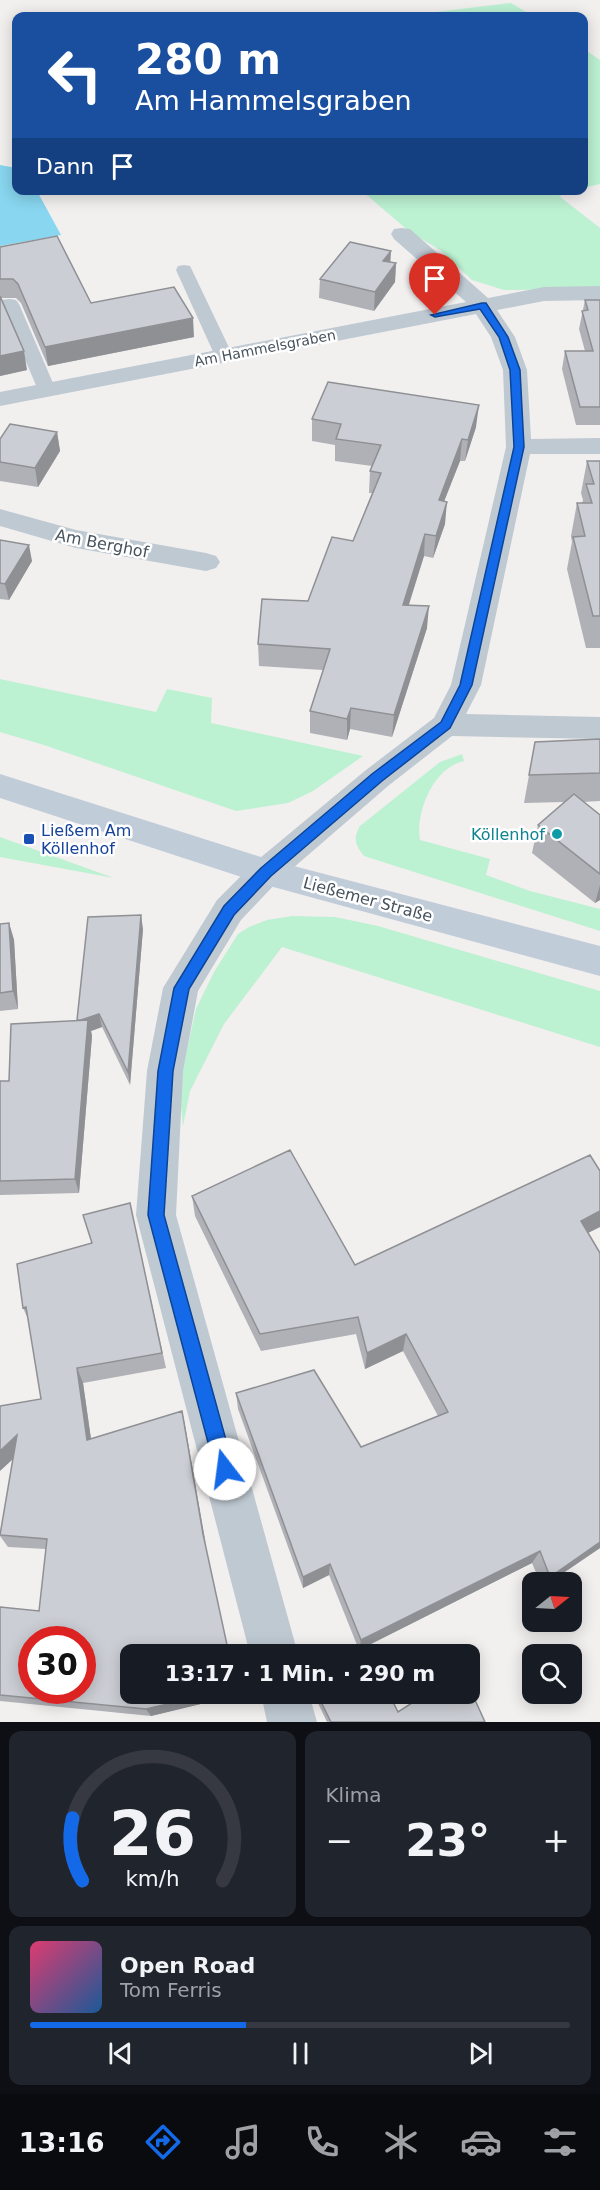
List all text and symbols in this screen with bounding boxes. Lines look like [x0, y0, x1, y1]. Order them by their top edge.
text: 280 m [135, 35, 281, 84]
icon: left [36, 36, 114, 114]
text: Am Hammelsgraben [135, 85, 412, 116]
icon: arrive [106, 150, 139, 183]
text: Dann [36, 154, 94, 179]
pin [409, 253, 460, 315]
icon: arrive [418, 262, 451, 295]
street label: Am Hammelsgraben [193, 326, 337, 370]
street label: Am Berghof [54, 525, 150, 562]
place label: Ließem Am Köllenhof [41, 821, 131, 858]
place label: Köllenhof [471, 825, 545, 844]
marker: Köllenhof [550, 827, 564, 841]
marker: Ließem Am Köllenhof [22, 832, 36, 846]
street label: Ließemer Straße [301, 873, 435, 926]
position arrow [193, 1437, 257, 1501]
north arrow [522, 1572, 582, 1632]
map controls [522, 1572, 582, 1704]
speed limit sign: 30 [18, 1626, 96, 1704]
button: search [522, 1644, 582, 1704]
text: 13:17 · 1 Min. · 290 m [165, 1661, 435, 1686]
text: Klima [326, 1783, 381, 1807]
text: 26 [109, 1797, 196, 1870]
text: 23° [405, 1814, 490, 1867]
text: − [326, 1821, 353, 1860]
text: + [542, 1821, 570, 1860]
text: km/h [125, 1866, 179, 1891]
text: Open Road [120, 1953, 255, 1978]
text: Tom Ferris [120, 1978, 222, 2002]
icon: previous [104, 2037, 137, 2070]
icon: pause [284, 2037, 317, 2070]
icon: next [464, 2037, 497, 2070]
icon: directions [142, 2121, 184, 2163]
icon: music [222, 2121, 264, 2163]
icon: phone [301, 2121, 343, 2163]
icon: climate [380, 2121, 422, 2163]
icon: car [460, 2121, 502, 2163]
icon: filters [539, 2121, 581, 2163]
text: 13:16 [19, 2127, 105, 2158]

